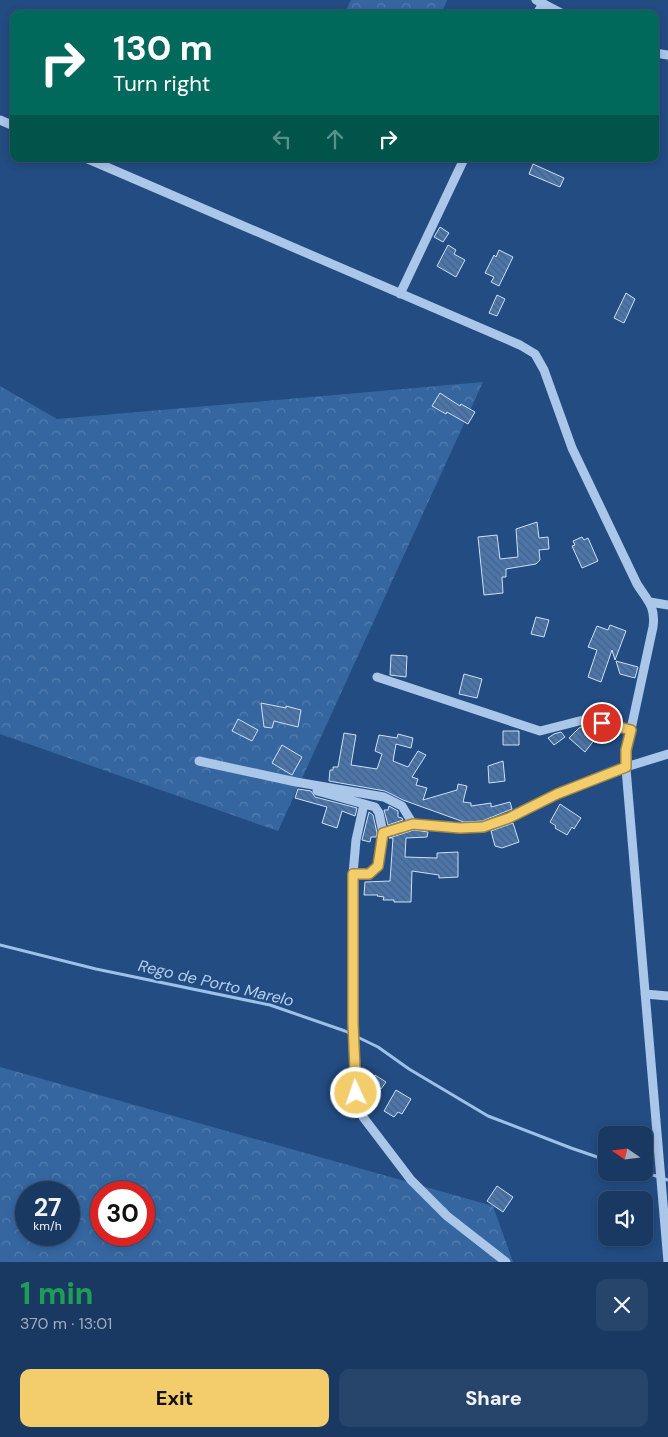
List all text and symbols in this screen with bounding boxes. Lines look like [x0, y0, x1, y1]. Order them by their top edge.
text: 130 m [113, 25, 213, 71]
icon: right [30, 30, 95, 95]
text: Turn right [113, 69, 210, 98]
icon: left [268, 125, 296, 153]
icon: ahead [321, 125, 349, 153]
icon: right [374, 125, 402, 153]
pin [581, 702, 623, 744]
icon: arrive [588, 709, 616, 737]
water label: Rego de Porto Marelo [136, 955, 296, 1011]
position arrow [329, 1066, 381, 1118]
north arrow [598, 1126, 652, 1181]
map controls [598, 1126, 653, 1246]
speed limit sign: 30 [90, 1181, 155, 1246]
text: 27 [34, 1191, 61, 1224]
button: sound [598, 1191, 653, 1246]
text: km/h [33, 1218, 62, 1234]
text: 1 min [20, 1274, 93, 1313]
button: close [596, 1279, 648, 1331]
text: 370 m · 13:01 [20, 1313, 112, 1334]
button: Exit [20, 1369, 329, 1427]
button: Share [339, 1369, 648, 1427]

